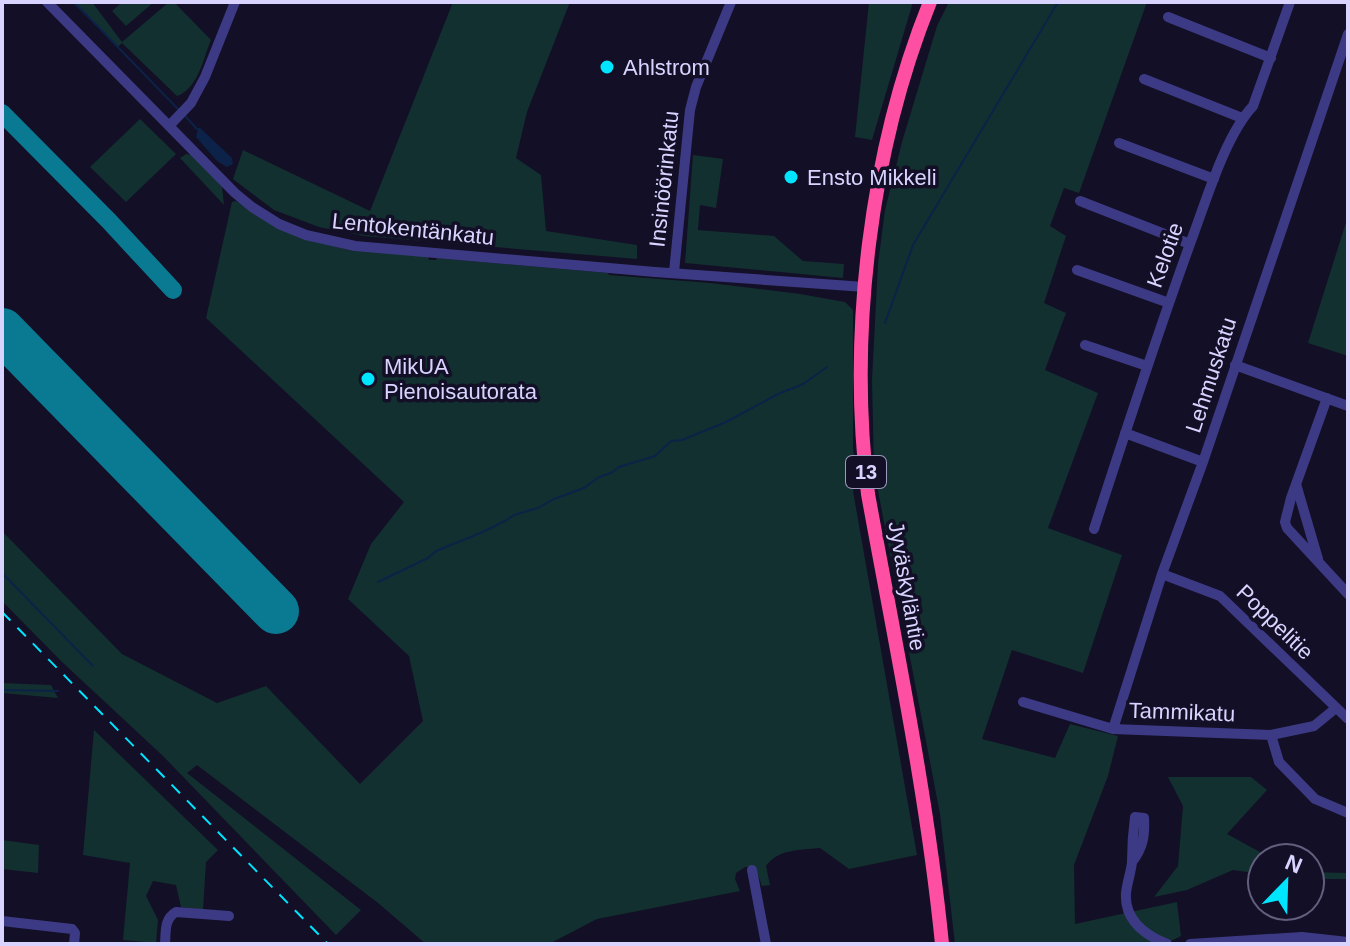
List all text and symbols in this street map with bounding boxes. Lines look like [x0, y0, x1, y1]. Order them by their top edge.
place label: Ahlstrom [623, 55, 710, 80]
marker: Ahlstrom [598, 58, 616, 76]
street label: Insinöörinkatu [644, 110, 684, 248]
place label: Ensto Mikkeli [807, 165, 937, 190]
marker: Ensto Mikkeli [782, 168, 800, 186]
street label: Lentokentänkatu [331, 208, 495, 250]
street label: Kelotie [1142, 219, 1188, 291]
street label: Lehmuskatu [1181, 314, 1241, 436]
place label: MikUA Pienoisautorata [384, 354, 538, 404]
marker: MikUA Pienoisautorata [359, 370, 377, 388]
road number: 13 [846, 456, 886, 488]
street label: Jyväskyläntie [883, 519, 931, 653]
street label: Poppelitie [1232, 579, 1318, 665]
street label: Tammikatu [1128, 698, 1236, 726]
north arrow [1246, 842, 1326, 922]
text: N [1281, 849, 1306, 879]

